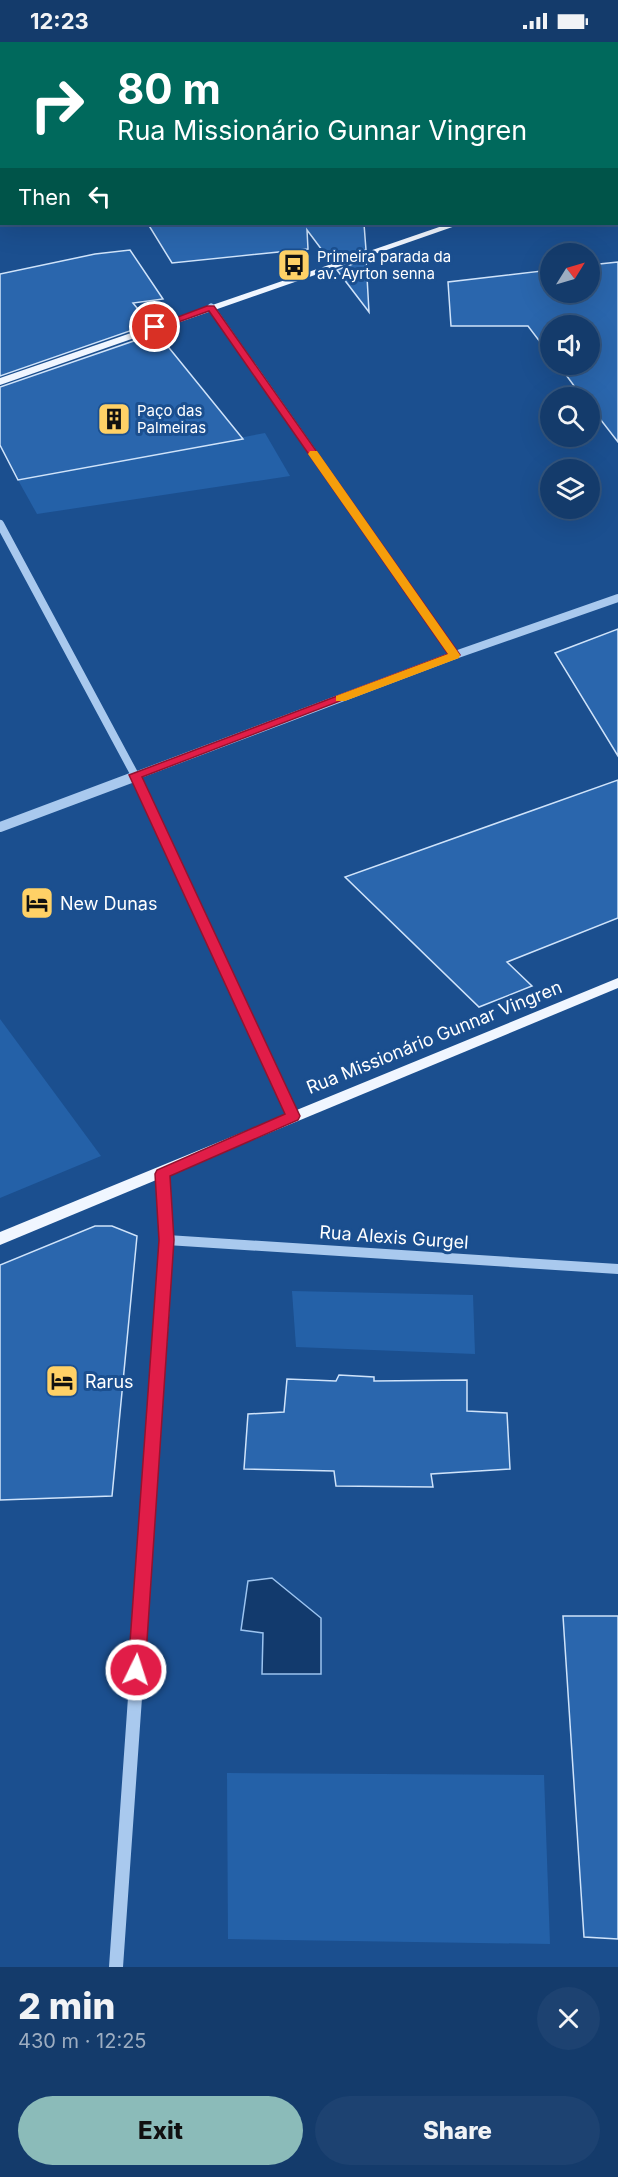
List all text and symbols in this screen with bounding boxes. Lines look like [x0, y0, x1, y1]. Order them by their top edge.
text: 12:23 [30, 8, 89, 34]
text: 80 m [117, 63, 221, 114]
icon: right [18, 66, 96, 144]
text: Rua Missionário Gunnar Vingren [117, 114, 527, 147]
icon: left [83, 180, 116, 213]
text: Then [18, 184, 71, 210]
north arrow [540, 243, 600, 303]
map controls [540, 243, 600, 519]
bus stop icon: Primeira parada da av. Ayrton senna [276, 247, 312, 283]
place label: Primeira parada da av. Ayrton senna [317, 247, 451, 283]
pin [129, 301, 180, 352]
icon: arrive [138, 310, 171, 343]
button: sound [540, 315, 600, 375]
button: search [540, 387, 600, 447]
building icon: Paço das Palmeiras [96, 401, 132, 437]
place label: Paço das Palmeiras [137, 401, 206, 437]
button: layers [540, 459, 600, 519]
hotel icon: New Dunas [19, 885, 55, 921]
place label: New Dunas [60, 893, 157, 914]
street label: Rua Missionário Gunnar Vingren [303, 976, 565, 1098]
street label: Rua Alexis Gurgel [319, 1221, 469, 1253]
hotel icon: Rarus [44, 1363, 80, 1399]
place label: Rarus [85, 1371, 134, 1392]
position arrow [104, 1638, 168, 1702]
text: 2 min [18, 1984, 115, 2028]
button: close [537, 1987, 600, 2050]
text: 430 m · 12:25 [18, 2029, 147, 2053]
button: Exit [18, 2096, 303, 2165]
button: Share [315, 2096, 600, 2165]

